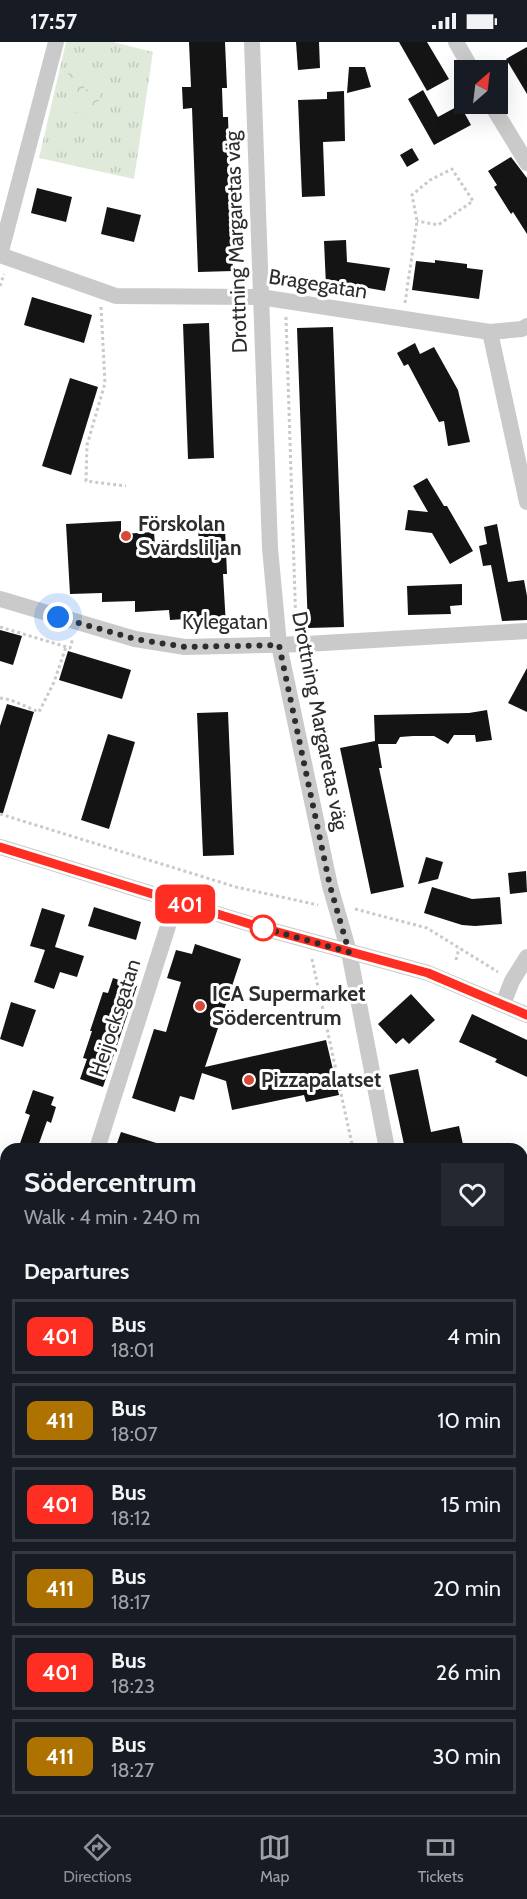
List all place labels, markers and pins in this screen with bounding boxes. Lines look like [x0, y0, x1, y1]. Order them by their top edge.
place label: Förskolan Svärdsliljan [138, 511, 242, 560]
marker: Förskolan Svärdsliljan [119, 529, 133, 543]
unlabelled marker [250, 915, 276, 941]
place label: ICA Supermarket Södercentrum [212, 981, 365, 1030]
marker: ICA Supermarket Södercentrum [193, 999, 207, 1013]
place label: Pizzapalatset [261, 1067, 381, 1092]
marker: Pizzapalatset [242, 1073, 256, 1087]

